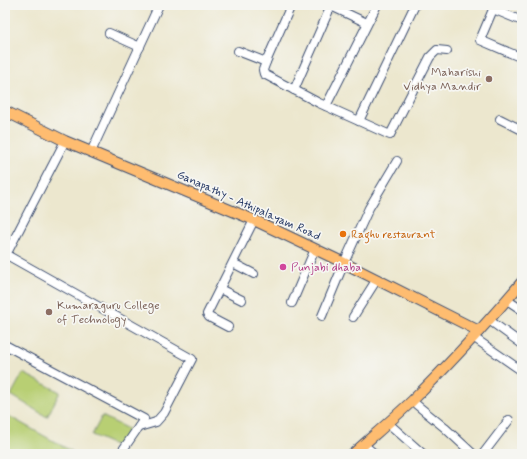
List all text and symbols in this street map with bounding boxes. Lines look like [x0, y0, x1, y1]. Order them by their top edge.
place label: Maharishi Vidhya Mandir [403, 65, 481, 95]
marker: Maharishi Vidhya Mandir [484, 74, 494, 84]
street label: Ganapathy - Athipalayam Road [174, 167, 323, 245]
place label: Raghu restaurant [351, 227, 436, 244]
marker: Raghu restaurant [338, 229, 348, 239]
place label: Punjabi dhaba [291, 260, 361, 276]
marker: Punjabi dhaba [278, 262, 288, 272]
place label: Kumaraguru College of Technology [57, 298, 160, 328]
marker: Kumaraguru College of Technology [44, 307, 54, 317]

